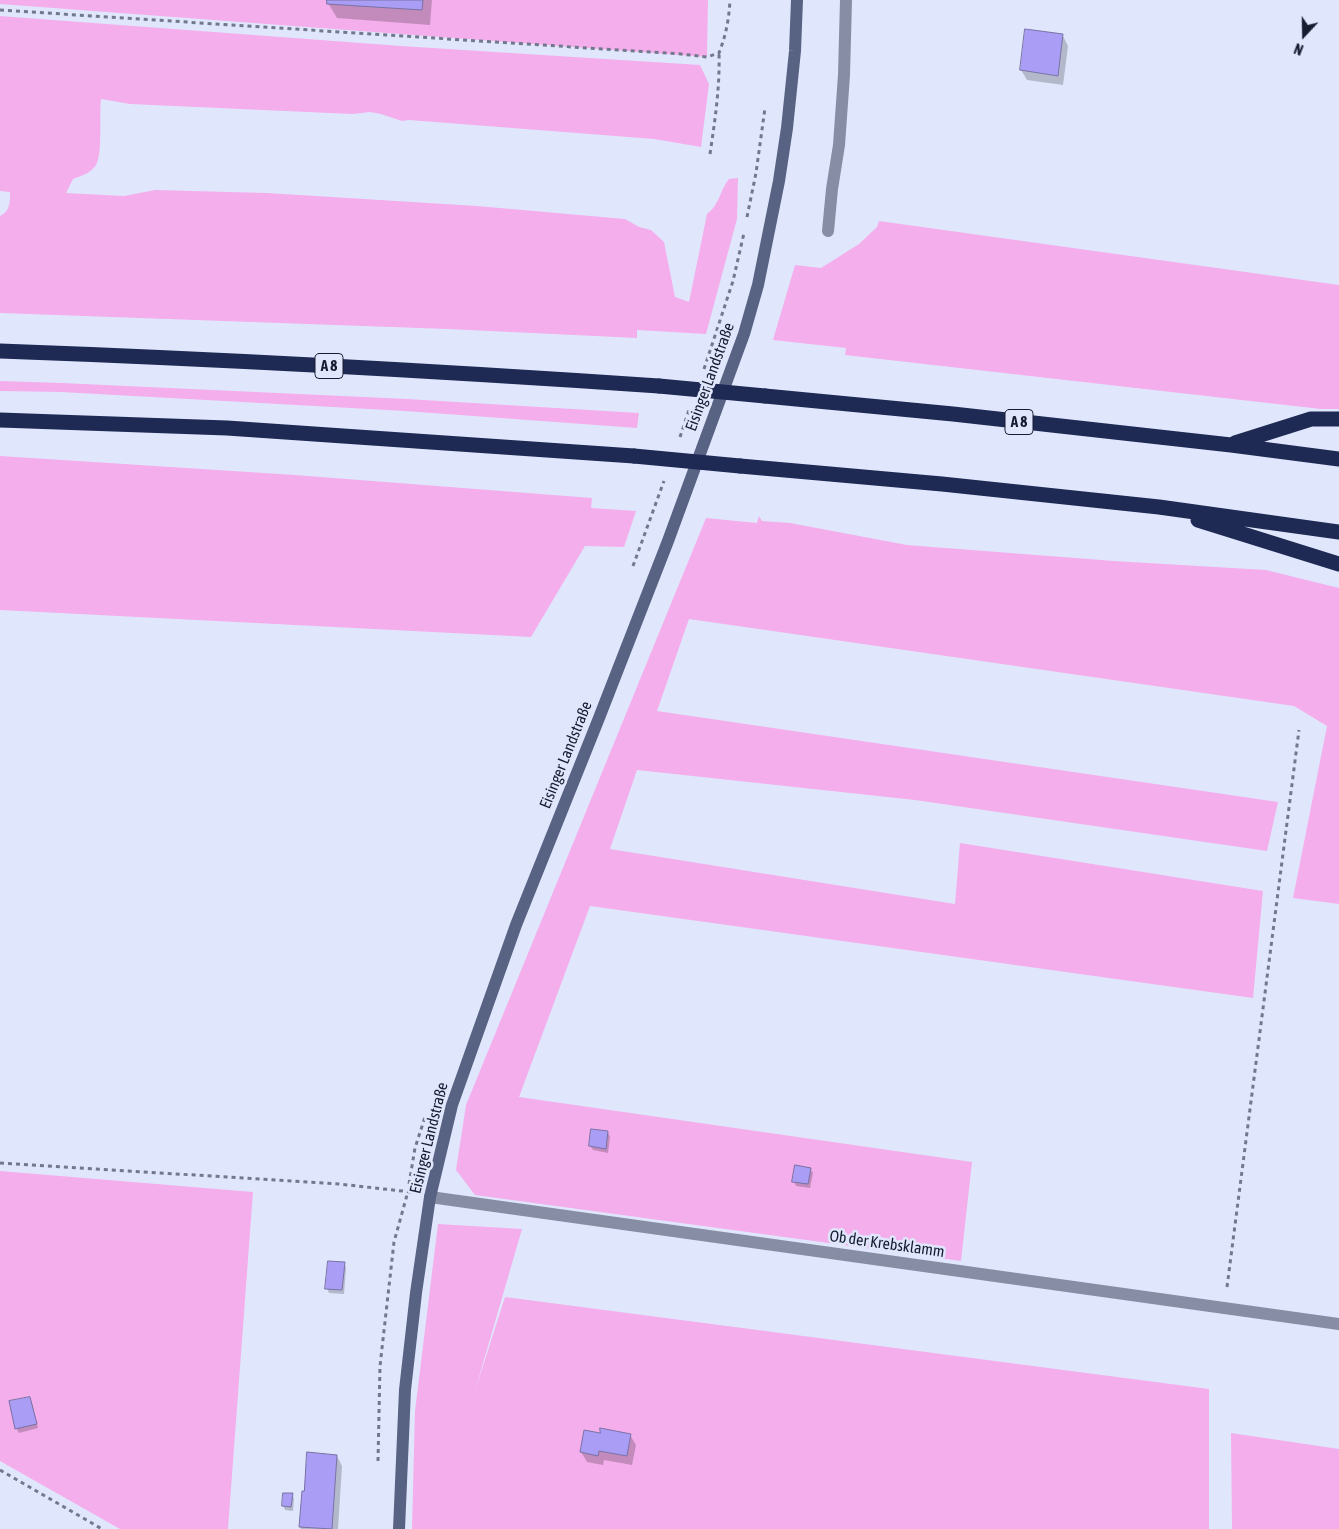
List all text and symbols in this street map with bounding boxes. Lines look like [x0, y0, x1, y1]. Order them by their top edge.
north arrow [1279, 10, 1329, 60]
text: N [1292, 40, 1305, 58]
street label: Eisinger Landstraße [681, 320, 739, 434]
road number: A 8 [315, 354, 343, 378]
road number: A 8 [1005, 410, 1033, 434]
street label: Eisinger Landstraße [536, 698, 596, 812]
street label: Eisinger Landstraße [406, 1080, 452, 1196]
street label: Ob der Krebsklamm [828, 1226, 946, 1262]

